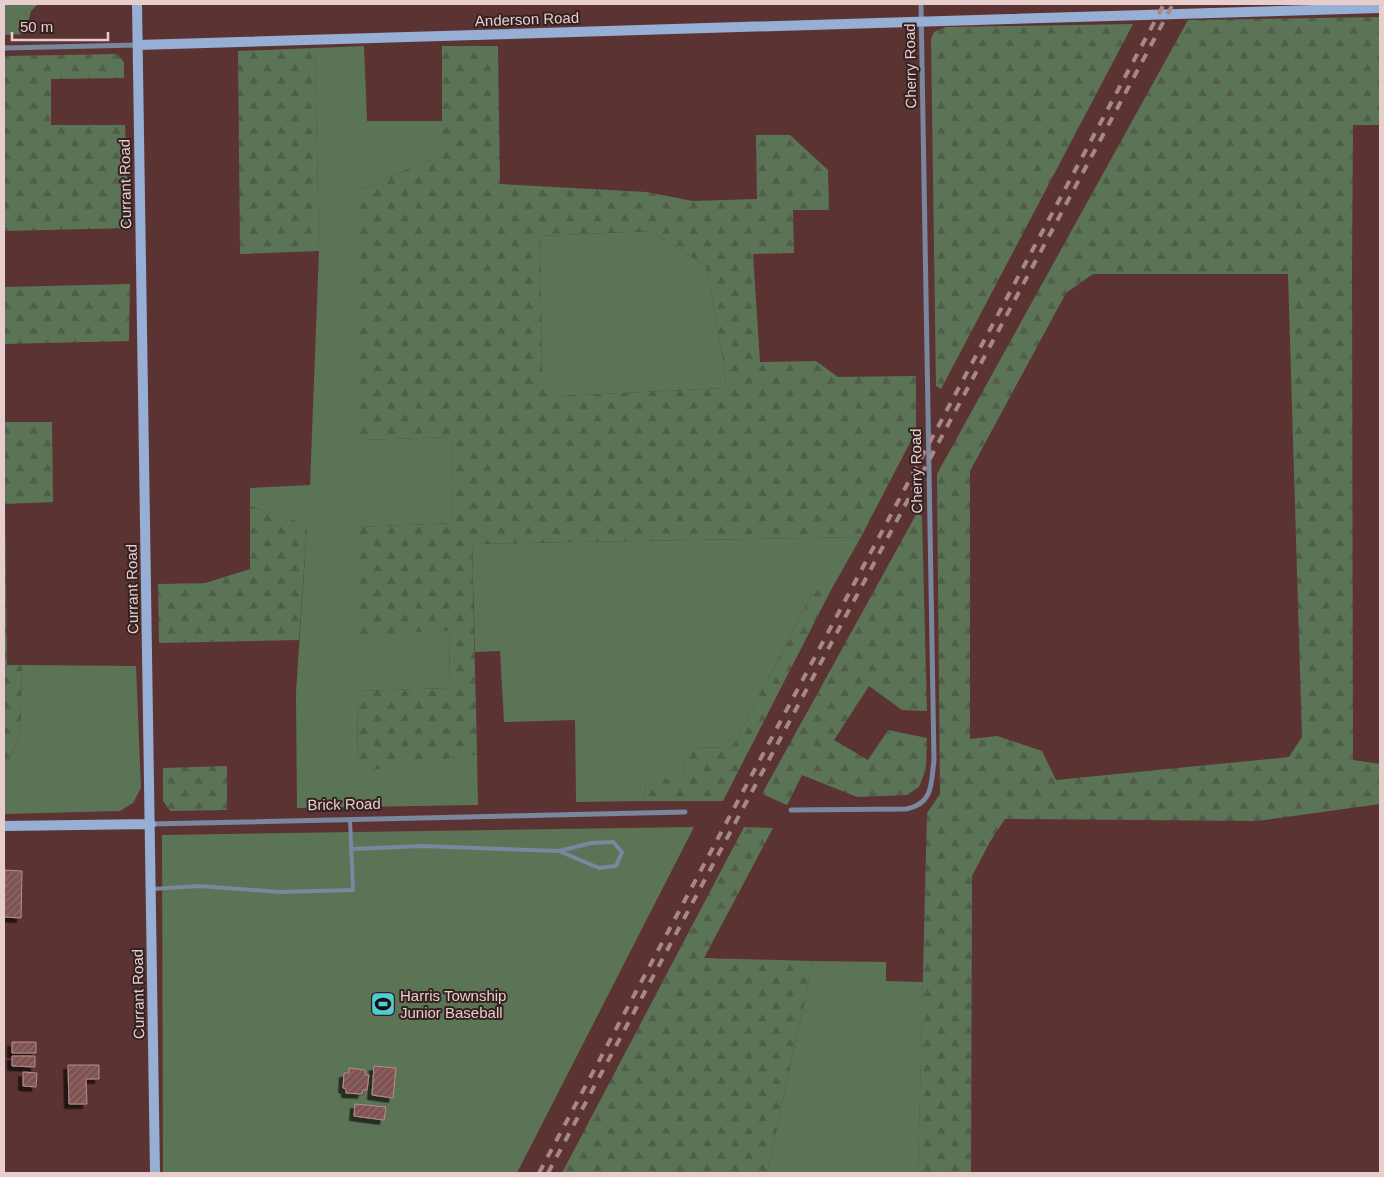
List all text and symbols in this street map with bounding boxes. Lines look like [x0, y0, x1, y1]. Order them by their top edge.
street label: Anderson Road [475, 9, 579, 29]
scale bar [12, 10, 109, 42]
text: 50 m [20, 18, 53, 35]
street label: Cherry Road [901, 23, 919, 109]
street label: Currant Road [116, 139, 134, 229]
street label: Cherry Road [907, 428, 925, 514]
street label: Currant Road [123, 544, 141, 634]
street label: Brick Road [307, 795, 381, 813]
street label: Currant Road [129, 949, 147, 1039]
place label: Harris Township Junior Baseball [400, 987, 506, 1021]
sports icon: Harris Township Junior Baseball [370, 991, 396, 1017]

